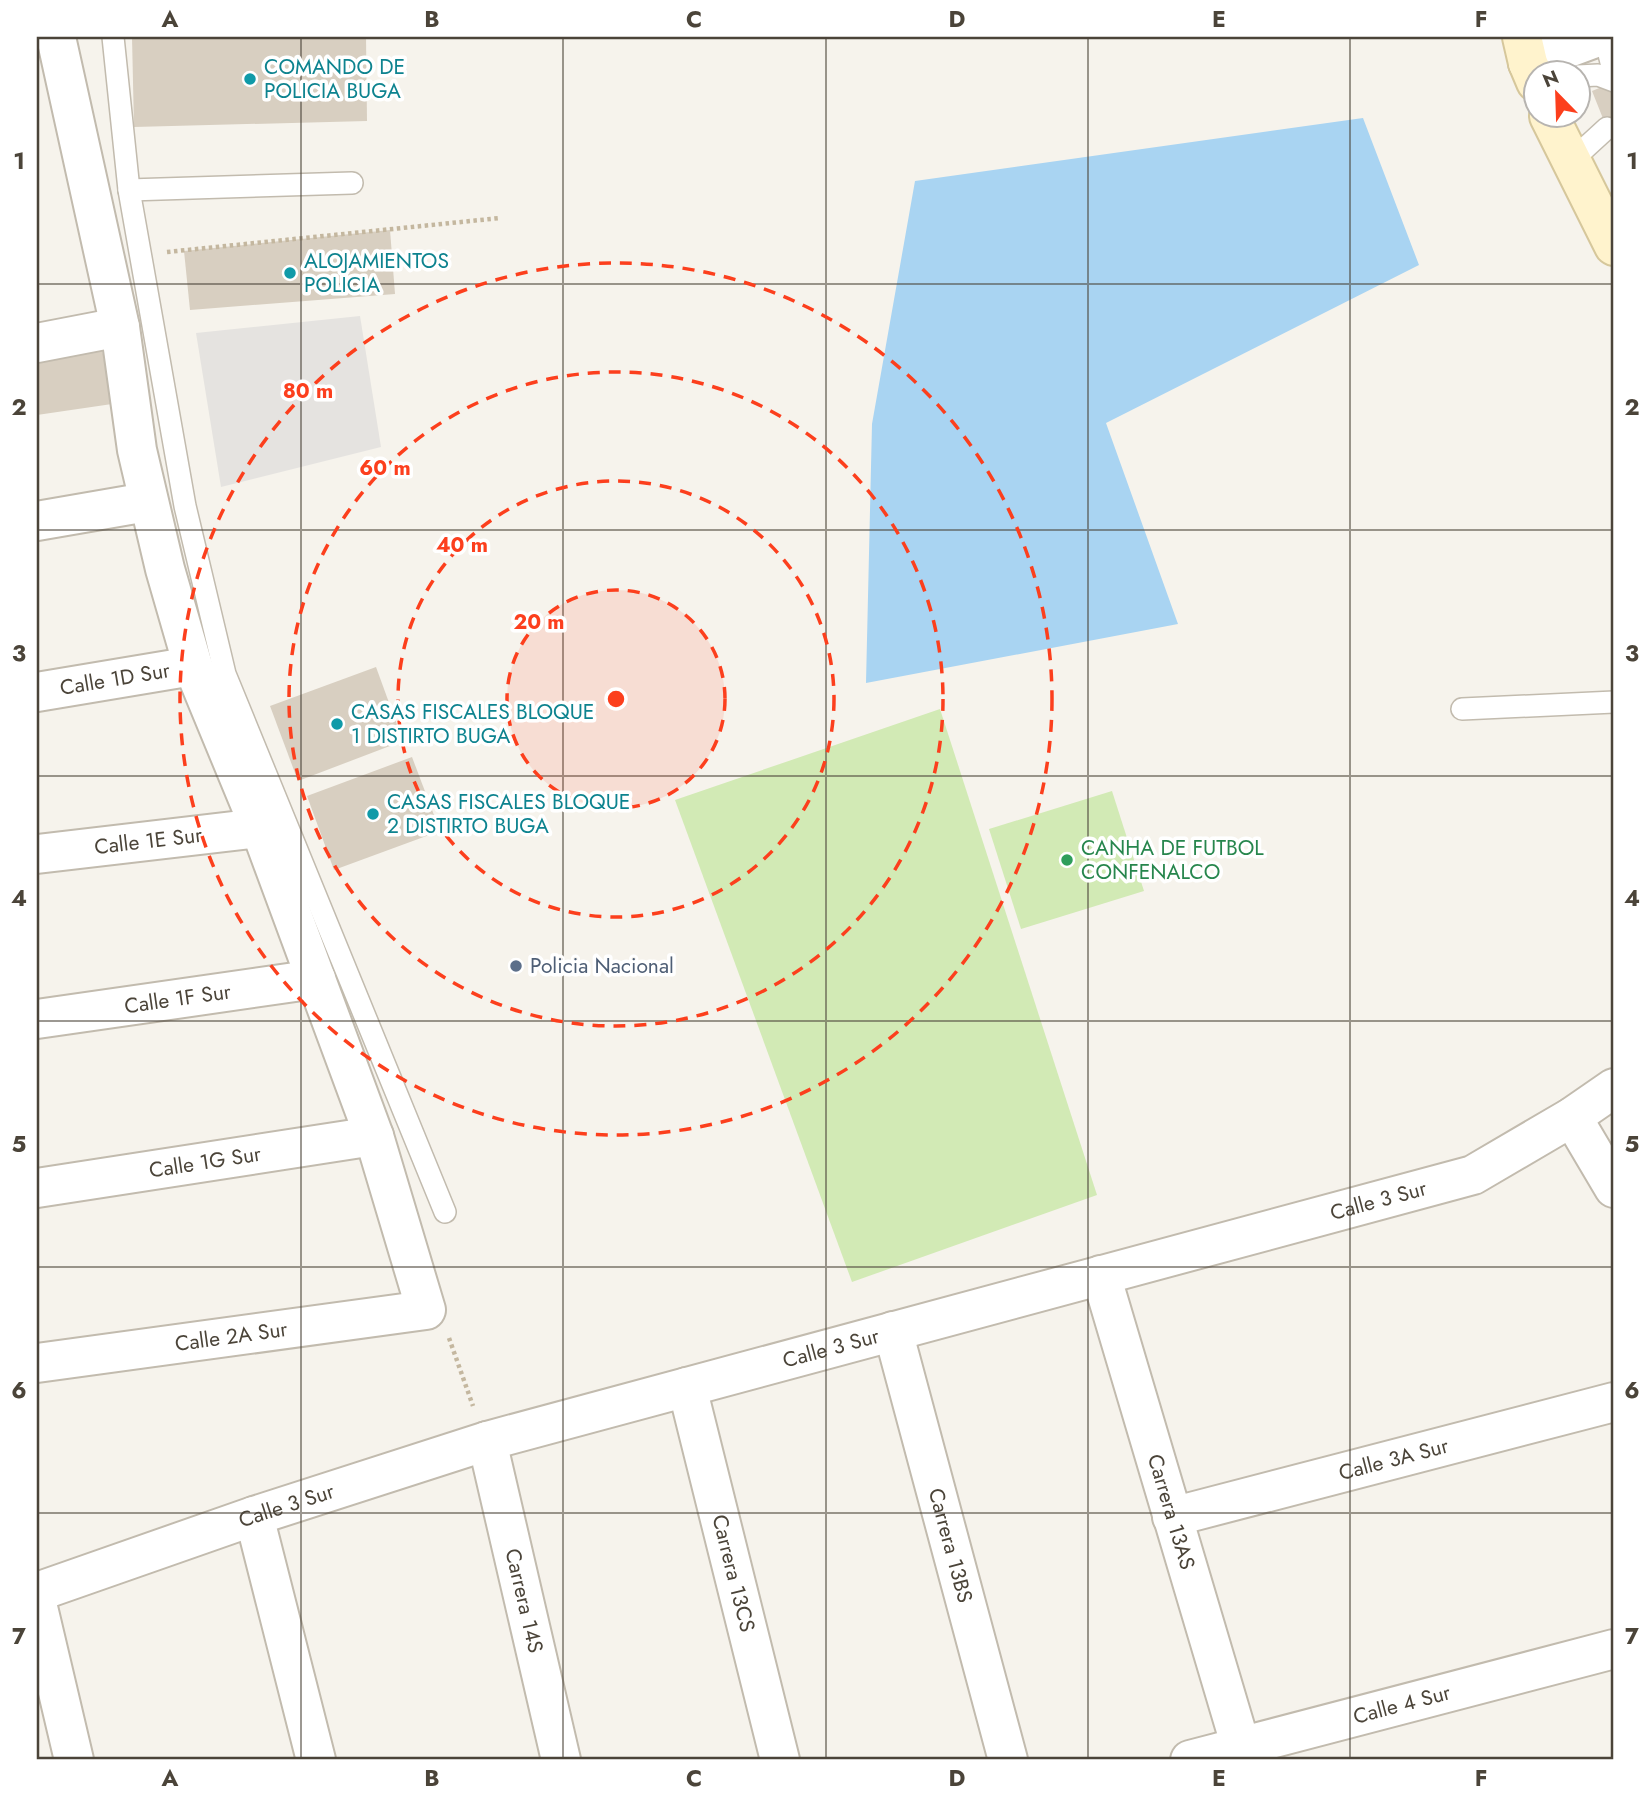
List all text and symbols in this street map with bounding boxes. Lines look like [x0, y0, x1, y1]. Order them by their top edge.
text: A [161, 2, 179, 36]
text: B [424, 2, 440, 36]
text: C [686, 2, 702, 36]
text: D [949, 2, 966, 36]
text: E [1212, 2, 1226, 36]
text: F [1475, 2, 1487, 36]
place label: COMANDO DE POLICIA BUGA [264, 52, 405, 106]
north arrow [1522, 60, 1592, 130]
text: N [1538, 63, 1563, 94]
marker: COMANDO DE POLICIA BUGA [242, 71, 258, 87]
text: 1 [13, 144, 25, 178]
text: 1 [1626, 144, 1638, 178]
place label: ALOJAMIENTOS POLICIA [304, 246, 449, 300]
marker: ALOJAMIENTOS POLICIA [282, 265, 298, 281]
text: 80 m [283, 376, 333, 406]
text: 2 [11, 390, 27, 424]
text: 2 [1624, 390, 1640, 424]
text: 60 m [359, 453, 411, 483]
text: 40 m [436, 530, 488, 560]
text: 20 m [513, 607, 565, 637]
text: 3 [12, 636, 26, 670]
text: 3 [1625, 636, 1639, 670]
street label: Calle 1D Sur [58, 655, 173, 703]
centre of rings [604, 687, 628, 711]
place label: CASAS FISCALES BLOQUE 1 DISTIRTO BUGA [351, 697, 594, 751]
marker: CASAS FISCALES BLOQUE 1 DISTIRTO BUGA [329, 716, 345, 732]
place label: CASAS FISCALES BLOQUE 2 DISTIRTO BUGA [387, 787, 630, 841]
marker: CASAS FISCALES BLOQUE 2 DISTIRTO BUGA [365, 806, 381, 822]
street label: Calle 1E Sur [93, 820, 205, 862]
place label: CANHA DE FUTBOL CONFENALCO [1081, 833, 1264, 887]
marker: CANHA DE FUTBOL CONFENALCO [1059, 852, 1075, 868]
text: 4 [11, 881, 27, 915]
text: 4 [1624, 881, 1640, 915]
place label: Policia Nacional [530, 951, 674, 981]
marker: Policia Nacional [508, 958, 524, 974]
street label: Calle 1F Sur [122, 976, 234, 1021]
text: 5 [12, 1127, 26, 1161]
text: 5 [1625, 1127, 1639, 1161]
street label: Calle 1G Sur [147, 1139, 264, 1186]
street label: Calle 3 Sur [1327, 1173, 1431, 1228]
street label: Calle 2A Sur [173, 1314, 290, 1359]
street label: Calle 3 Sur [779, 1321, 883, 1376]
text: 6 [11, 1373, 27, 1407]
text: 6 [1624, 1373, 1640, 1407]
street label: Calle 3A Sur [1335, 1430, 1453, 1488]
street label: Carrera 13AS [1140, 1450, 1203, 1573]
street label: Calle 3 Sur [235, 1476, 339, 1535]
street label: Carrera 13BS [921, 1485, 980, 1606]
street label: Carrera 13CS [704, 1512, 763, 1635]
street label: Carrera 14S [497, 1546, 551, 1656]
text: 7 [12, 1619, 26, 1653]
text: 7 [1625, 1619, 1639, 1653]
street label: Calle 4 Sur [1350, 1677, 1455, 1732]
text: A [161, 1761, 179, 1795]
text: B [424, 1761, 440, 1795]
text: C [686, 1761, 702, 1795]
text: D [949, 1761, 966, 1795]
text: E [1212, 1761, 1226, 1795]
text: F [1475, 1761, 1487, 1795]

